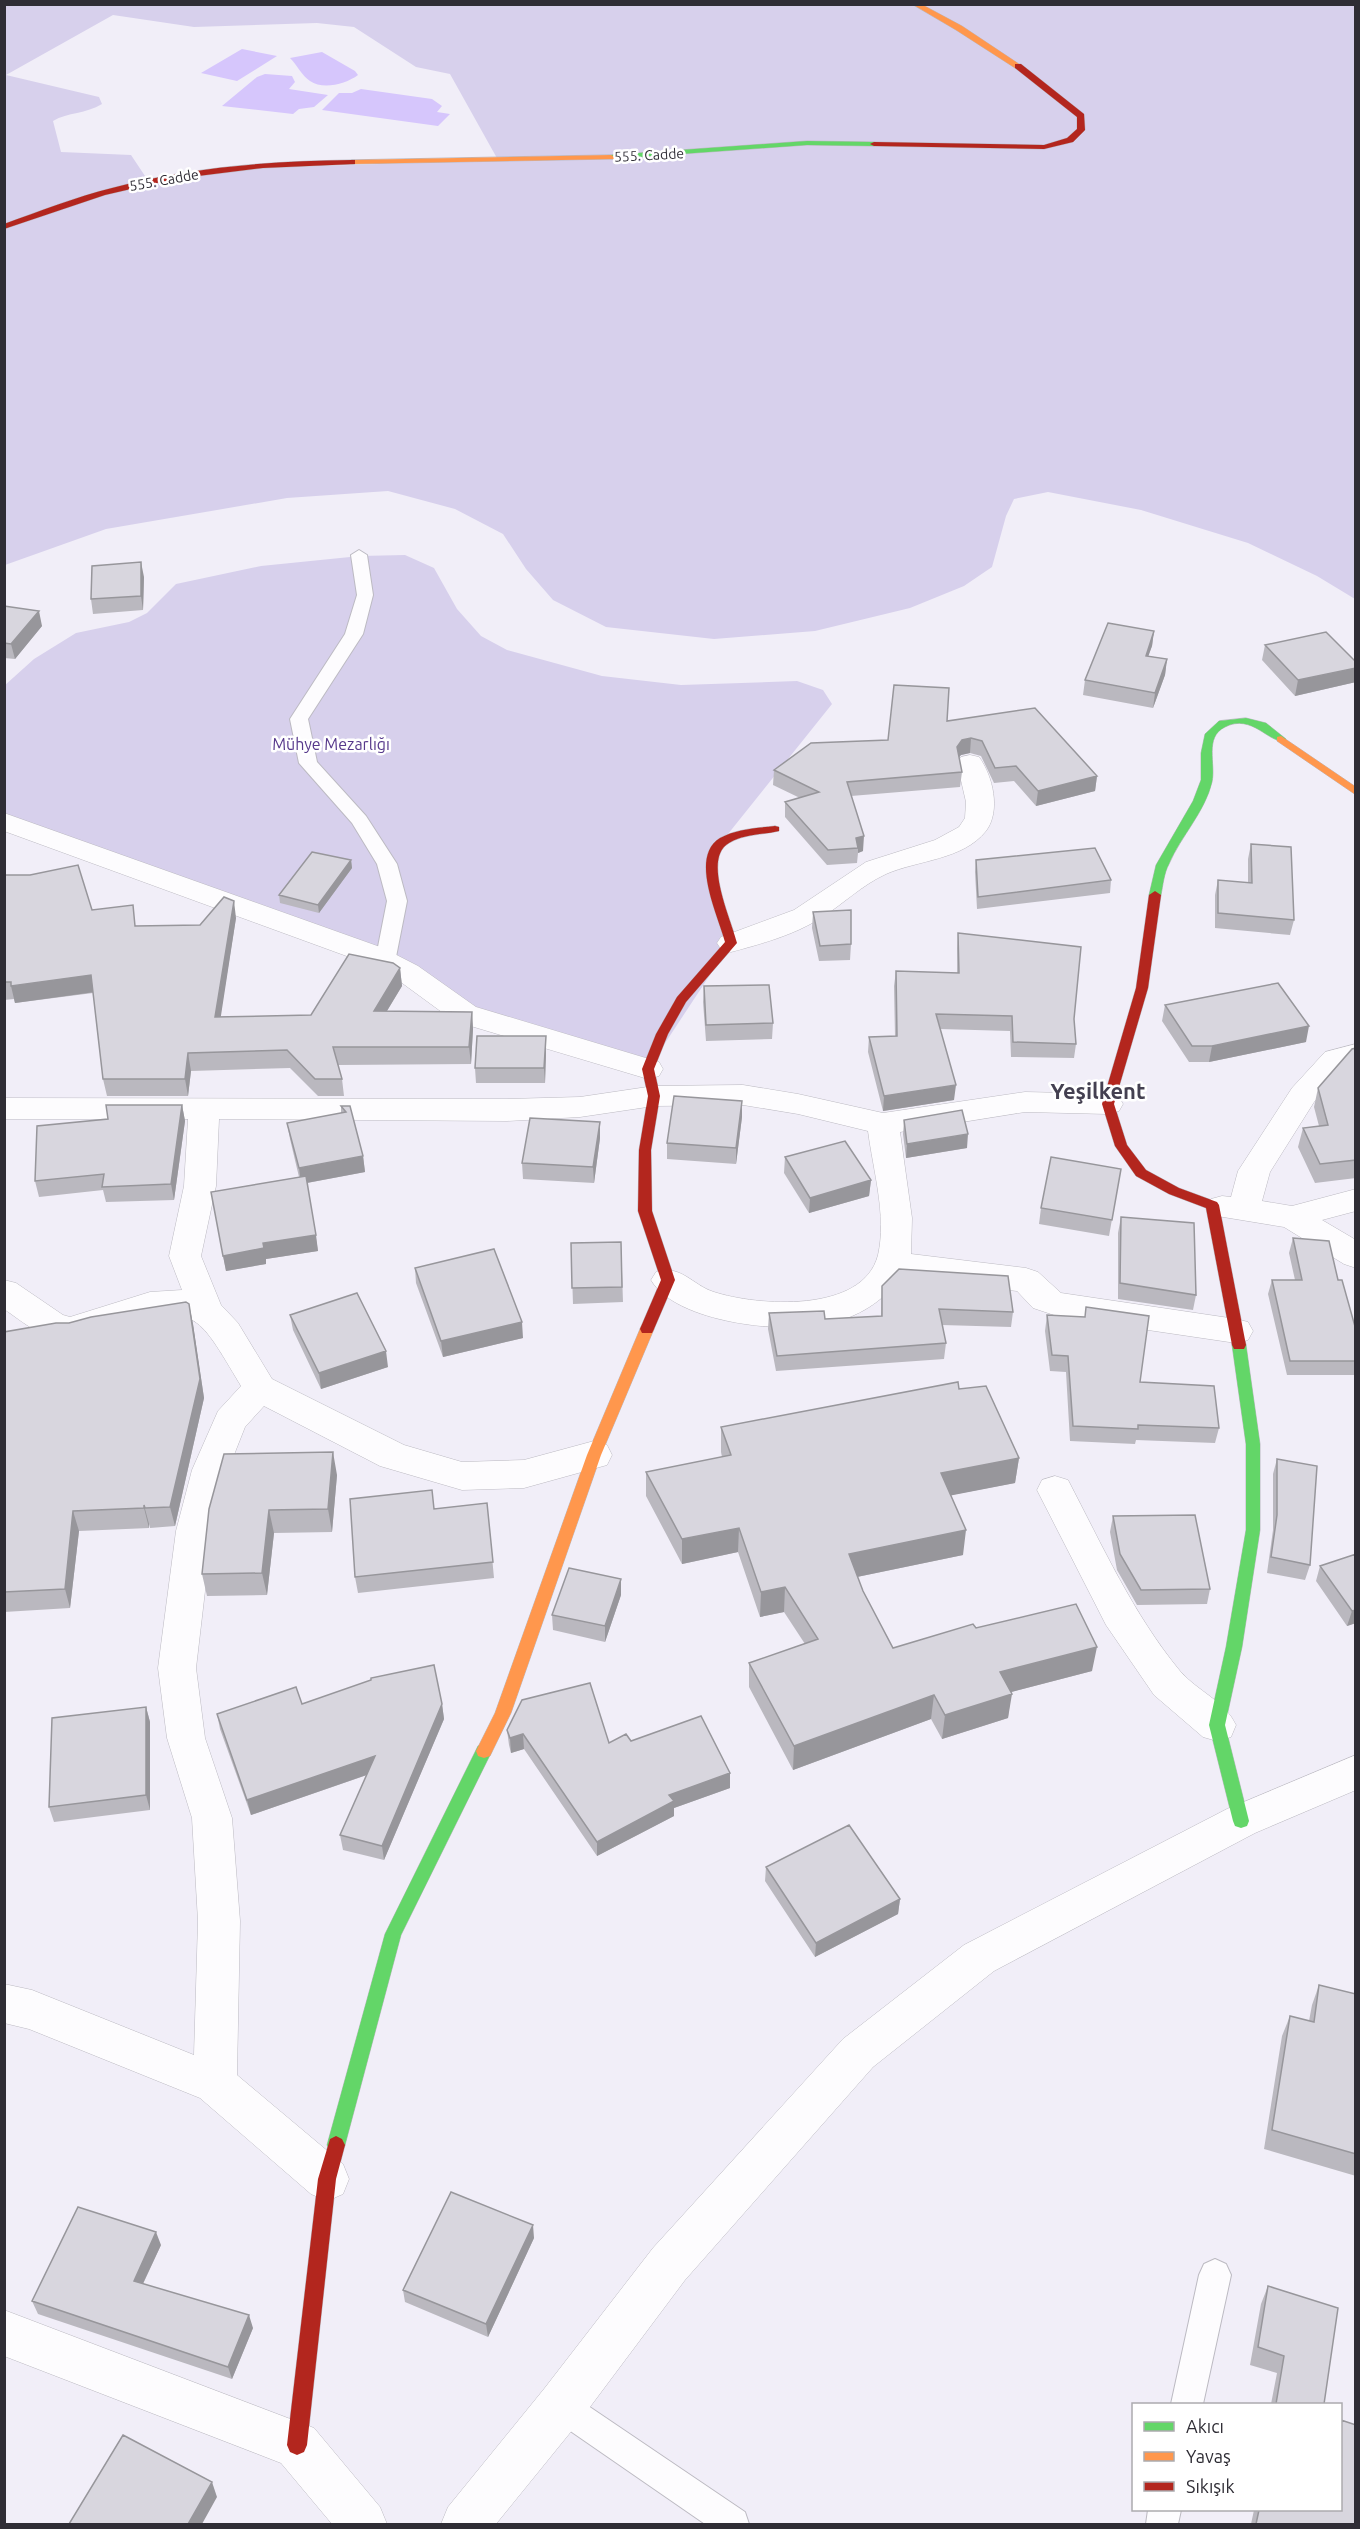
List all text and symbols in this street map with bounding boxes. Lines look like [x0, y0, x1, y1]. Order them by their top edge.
street label: 555. Cadde [614, 145, 684, 165]
street label: 555. Cadde [128, 166, 200, 194]
park label: Mühye Mezarlığı [272, 735, 390, 753]
district label: Yeşilkent [1051, 1078, 1145, 1104]
legend [1132, 2403, 1342, 2511]
text: Akıcı [1186, 2416, 1224, 2436]
text: Yavaş [1186, 2446, 1231, 2466]
text: Sıkışık [1186, 2476, 1235, 2496]

